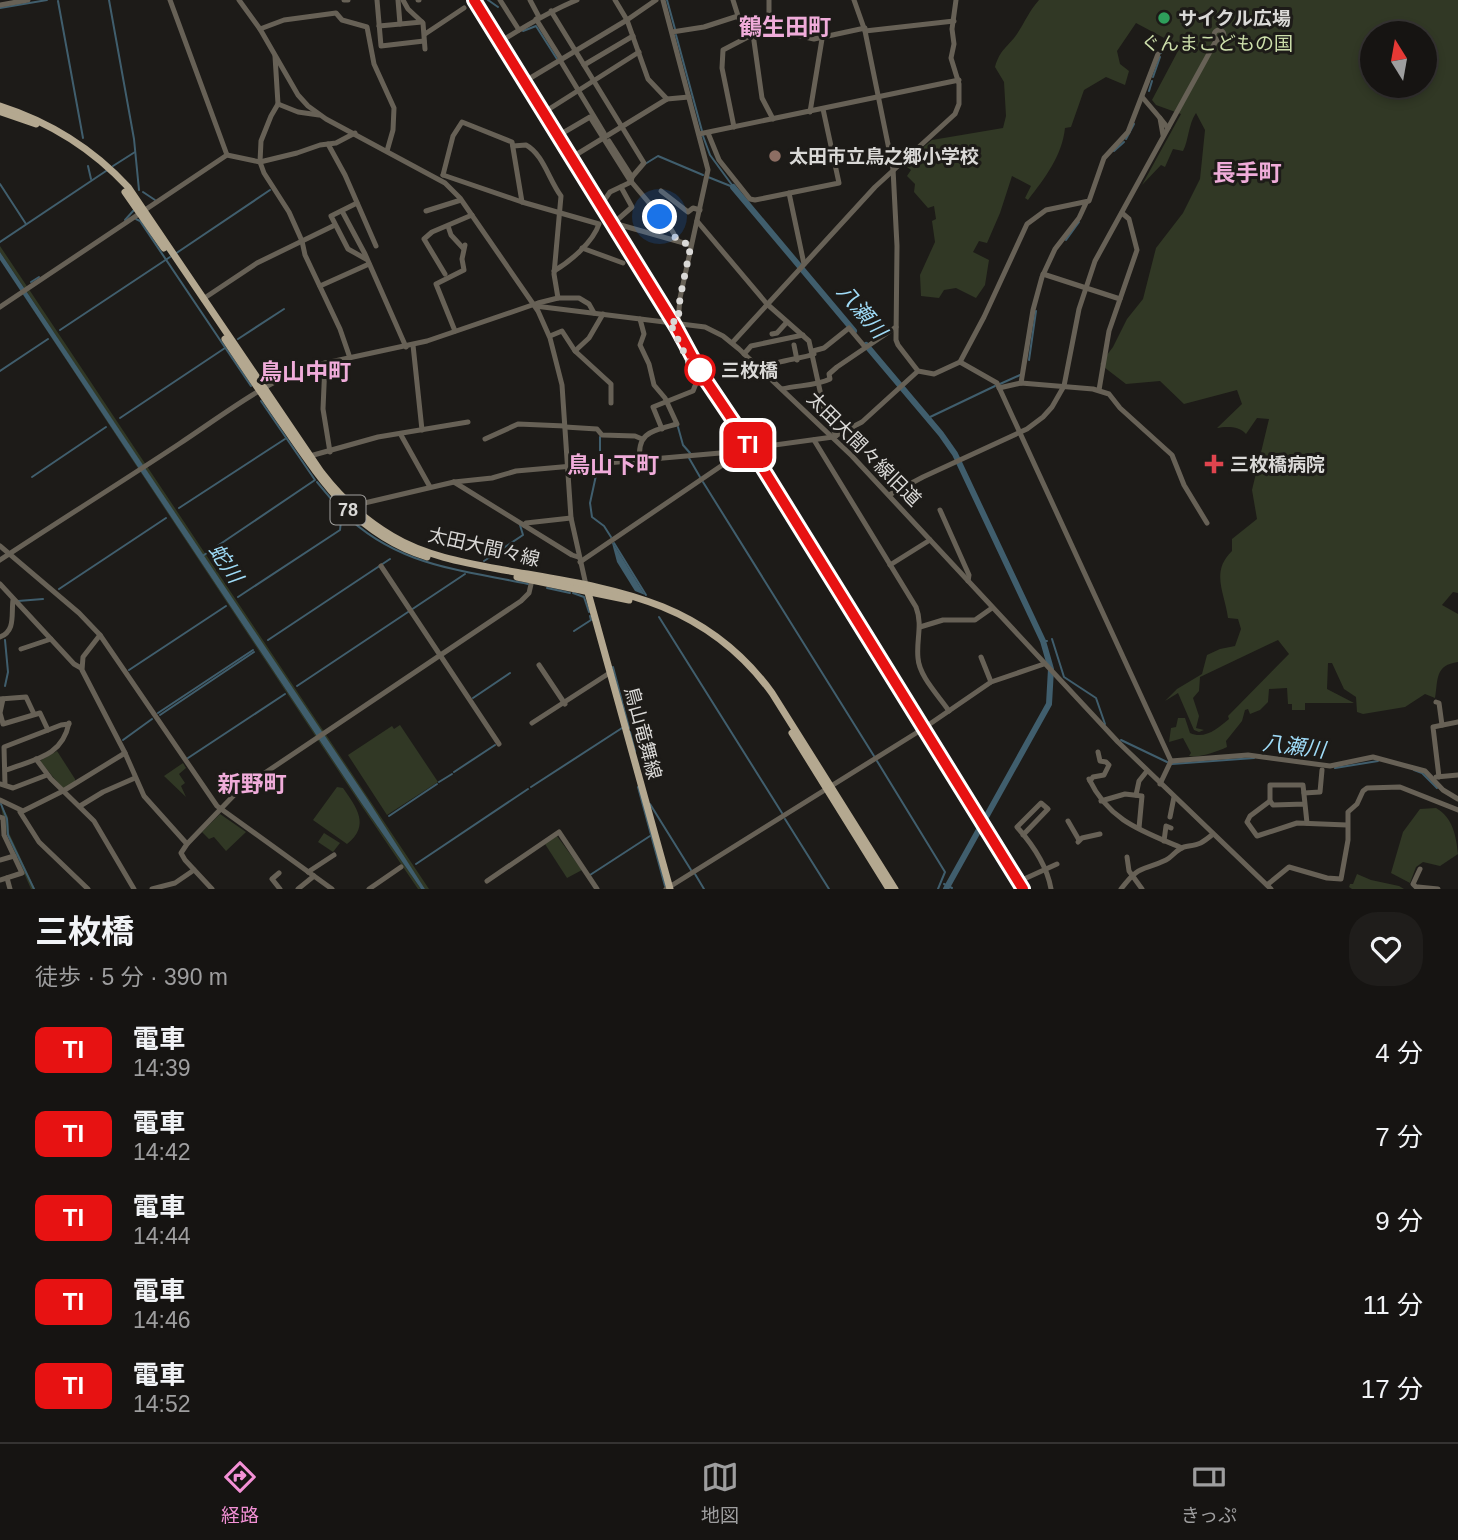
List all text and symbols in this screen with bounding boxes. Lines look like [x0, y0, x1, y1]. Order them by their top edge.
place label: サイクル広場 [1178, 8, 1291, 29]
marker: サイクル広場 [1156, 10, 1172, 26]
district label: 鶴生田町 [739, 14, 831, 40]
north arrow [1360, 21, 1437, 98]
map controls [1360, 21, 1437, 98]
park label: ぐんまこどもの国 [1141, 33, 1293, 54]
place label: 太田市立鳥之郷小学校 [789, 146, 979, 167]
marker: 太田市立鳥之郷小学校 [767, 148, 783, 164]
district label: 長手町 [1213, 160, 1282, 186]
your location [642, 199, 677, 234]
water label: 八瀬川 [833, 279, 892, 344]
marker: 三枚橋 [685, 355, 715, 385]
district label: 鳥山中町 [259, 359, 351, 385]
place label: 三枚橋 [721, 360, 778, 381]
street label: 太田大間々線旧道 [803, 388, 925, 510]
line badge: TI [716, 422, 780, 468]
text: TI [737, 431, 759, 458]
district label: 鳥山下町 [567, 452, 659, 478]
marker: 三枚橋病院 [1204, 454, 1224, 474]
place label: 三枚橋病院 [1230, 454, 1325, 475]
road number: 78 [330, 496, 366, 524]
street label: 太田大間々線 [426, 524, 542, 570]
water label: 蛇川 [205, 539, 248, 588]
street label: 鳥山竜舞線 [621, 684, 665, 782]
water label: 八瀬川 [1261, 731, 1329, 761]
district label: 新野町 [218, 771, 287, 797]
button: heart [1349, 912, 1423, 986]
text: 三枚橋 [35, 913, 134, 950]
text: 徒歩 · 5 分 · 390 m [35, 964, 228, 990]
text: 電車 [133, 1024, 185, 1054]
text: TI [63, 1036, 84, 1063]
text: 4 分 [1375, 1038, 1423, 1068]
text: 14:39 [133, 1055, 191, 1081]
text: 電車 [133, 1108, 185, 1138]
text: TI [63, 1120, 84, 1147]
text: 7 分 [1375, 1122, 1423, 1152]
text: 14:42 [133, 1139, 191, 1165]
text: 電車 [133, 1192, 185, 1222]
text: TI [63, 1204, 84, 1231]
text: 9 分 [1375, 1206, 1423, 1236]
text: 14:44 [133, 1223, 191, 1249]
text: 電車 [133, 1276, 185, 1306]
text: TI [63, 1288, 84, 1315]
text: 11 分 [1363, 1290, 1423, 1320]
text: 14:46 [133, 1307, 191, 1333]
text: 電車 [133, 1360, 185, 1390]
text: TI [63, 1372, 84, 1399]
text: 17 分 [1361, 1374, 1423, 1404]
text: 14:52 [133, 1391, 191, 1417]
tab: 経路 [221, 1458, 259, 1527]
tab: 地図 [701, 1458, 739, 1527]
tab: きっぷ [1181, 1458, 1237, 1527]

